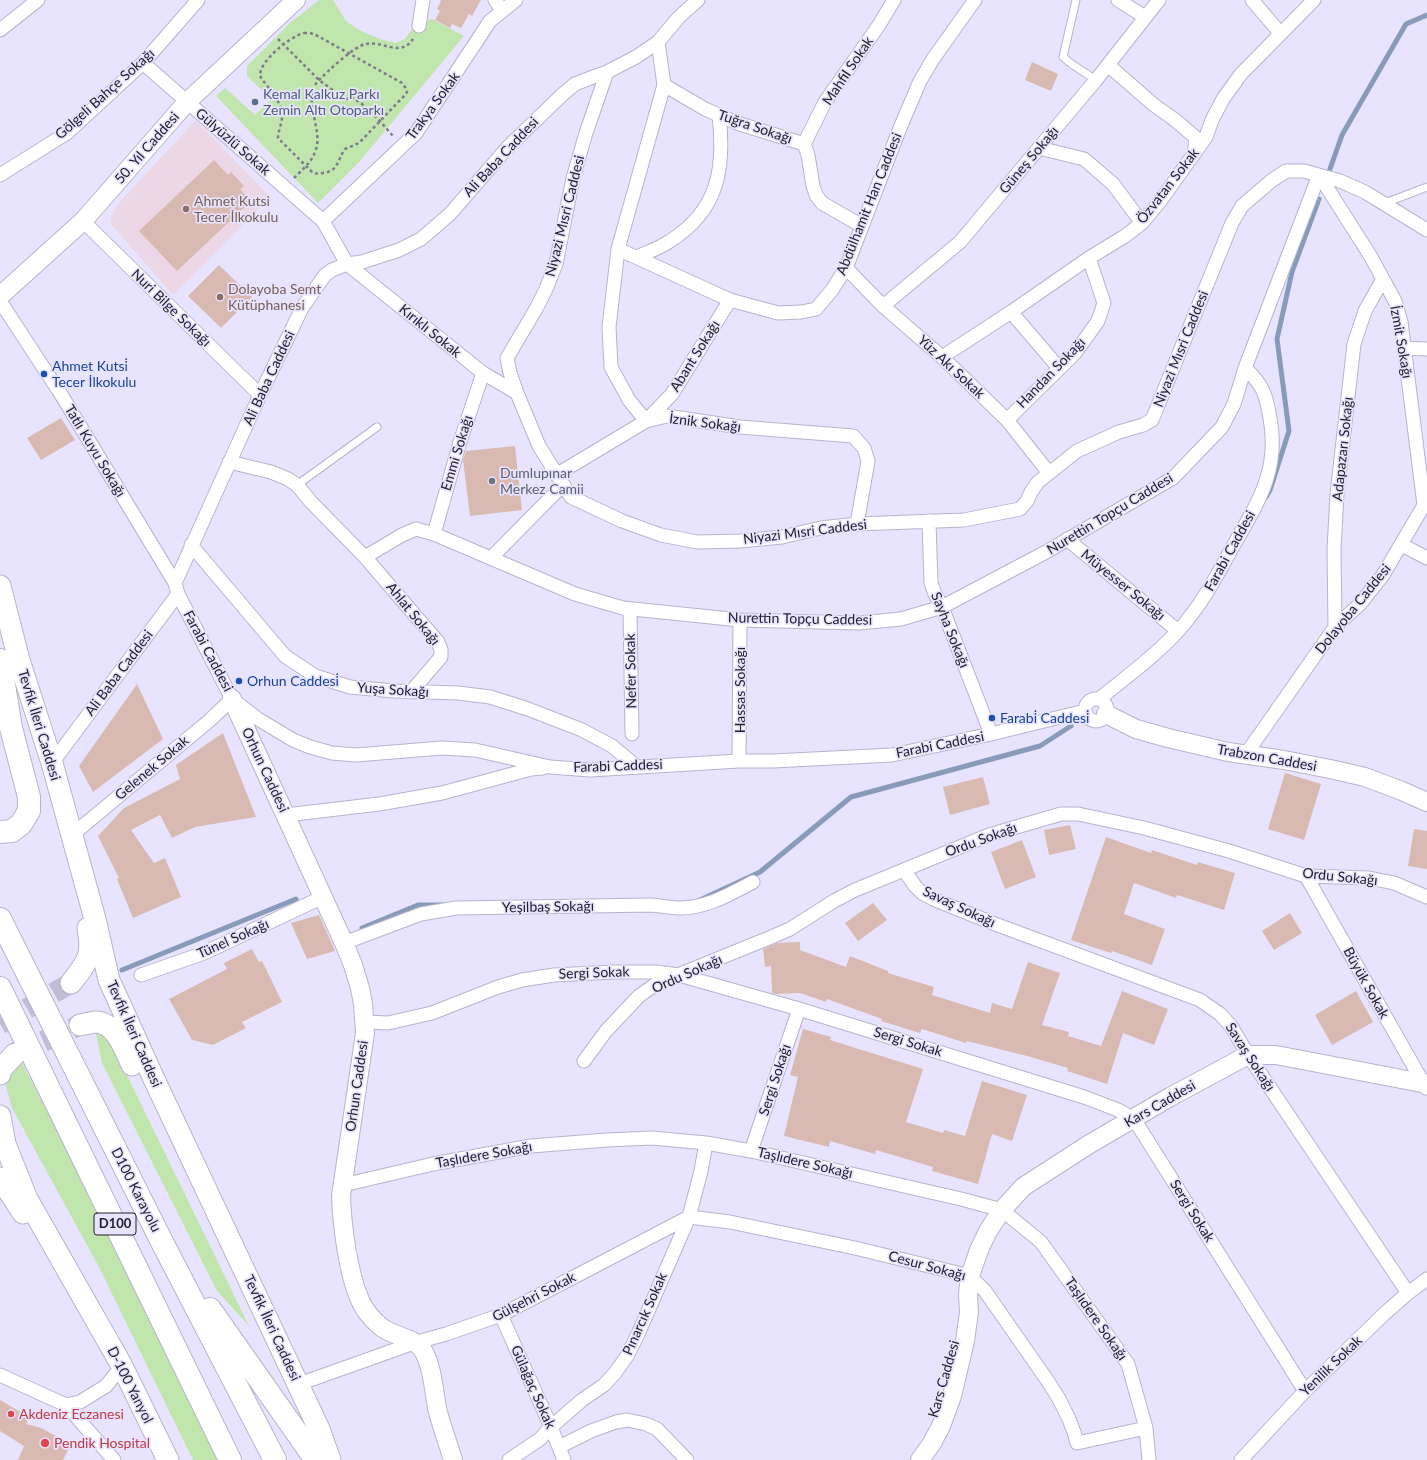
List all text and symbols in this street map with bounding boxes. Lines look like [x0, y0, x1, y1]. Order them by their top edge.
street label: Mahfil Sokak [819, 34, 877, 108]
street label: Gölgeli Bahçe Sokağı [52, 45, 158, 143]
street label: Trakya Sokak [403, 69, 463, 143]
place label: Kemal Kalkuz Parkı Zemin Altı Otoparkı [263, 86, 384, 118]
marker: Kemal Kalkuz Parkı Zemin Altı Otoparkı [250, 97, 260, 107]
street label: Gülyüzlü Sokak [192, 105, 274, 179]
street label: Tuğra Sokağı [716, 106, 794, 148]
street label: 50. Yıl Caddesi [111, 109, 183, 187]
street label: Ali Baba Caddesi [460, 114, 542, 200]
street label: Güneş Sokağı [996, 123, 1062, 197]
street label: Abdülhamit Han Caddesi [833, 130, 905, 278]
street label: Özvatan Sokak [1133, 145, 1203, 227]
street label: Niyazi Mısri Caddesi [542, 154, 588, 278]
place label: Ahmet Kutsi Tecer İlkokulu [194, 193, 278, 226]
marker: Ahmet Kutsi Tecer İlkokulu [181, 204, 191, 214]
street label: Nuri Bilge Sokağı [128, 266, 214, 350]
place label: Dolayoba Semt Kütüphanesi [228, 281, 321, 314]
street label: Niyazi Mısri Caddesi [1150, 288, 1212, 410]
marker: Dolayoba Semt Kütüphanesi [215, 292, 225, 302]
street label: Kırıklı Sokak [396, 301, 464, 361]
street label: İzmit Sokağı [1386, 304, 1416, 380]
street label: Abant Sokağı [666, 317, 724, 395]
street label: Ali Baba Caddesi [240, 328, 298, 428]
street label: Yüz Akı Sokak [914, 332, 988, 402]
street label: Handan Sokağı [1013, 334, 1089, 412]
place label: Ahmet Kutsi̇ Tecer İlkokulu [52, 358, 136, 390]
marker: Ahmet Kutsi̇ Tecer İlkokulu [39, 369, 49, 379]
street label: Adapazarı Sokağı [1329, 396, 1357, 502]
street label: Tatlı Kuyu Sokağı [61, 402, 129, 500]
street label: İznik Sokağı [668, 410, 742, 436]
street label: Emmi Sokağı [438, 413, 476, 493]
place label: Dumlupınar Merkez Camii [500, 465, 584, 498]
street label: Nurettin Topçu Caddesi [1044, 470, 1176, 558]
marker: Dumlupınar Merkez Camii [487, 476, 497, 486]
street label: Farabi Caddesi [1201, 508, 1259, 594]
street label: Niyazi Mısri Caddesi [742, 516, 868, 548]
street label: Müyesser Sokağı [1077, 546, 1169, 624]
street label: Dolayoba Caddesi [1312, 561, 1394, 657]
street label: Ahlat Sokağı [382, 579, 444, 649]
street label: Sayha Sokağı [927, 590, 973, 670]
street label: Farabi Caddesi [180, 608, 236, 694]
street label: Nurettin Topçu Caddesi [728, 609, 872, 629]
street label: Ali Baba Caddesi [81, 627, 157, 719]
street label: Nefer Sokak [622, 633, 640, 709]
street label: Hassas Sokağı [732, 647, 748, 733]
street label: Tevfik İleri Caddesi [14, 668, 64, 782]
place label: Orhun Caddesi̇ [247, 673, 339, 689]
marker: Orhun Caddesi̇ [234, 676, 244, 686]
street label: Yuşa Sokağı [356, 679, 430, 701]
place label: Farabi̇ Caddesi̇ [1000, 710, 1089, 726]
marker: Farabi̇ Caddesi̇ [987, 713, 997, 723]
street label: Orhun Caddesi [238, 725, 292, 815]
street label: Farabi Caddesi [895, 728, 985, 762]
street label: Gelenek Sokak [112, 732, 192, 804]
street label: Trabzon Caddesi [1216, 741, 1318, 775]
street label: Farabi Caddesi [573, 756, 663, 776]
street label: Ordu Sokağı [943, 819, 1019, 861]
street label: Ordu Sokağı [1302, 865, 1378, 889]
street label: Savaş Sokağı [920, 883, 998, 931]
street label: Yeşilbaş Sokağı [502, 898, 594, 916]
street label: Tünel Sokağı [194, 916, 272, 962]
street label: Büyük Sokak [1339, 944, 1393, 1022]
street label: Ordu Sokağı [649, 951, 725, 997]
street label: Sergi Sokak [558, 963, 630, 983]
street label: Tevfik İleri Caddesi [103, 978, 165, 1090]
street label: Savaş Sokağı [1222, 1020, 1278, 1094]
street label: Sergi Sokak [872, 1024, 944, 1060]
street label: Orhun Caddesi [342, 1039, 372, 1133]
street label: Sergi Sokağı [756, 1042, 794, 1118]
street label: Kars Caddesi [1121, 1077, 1199, 1131]
street label: Taşlıdere Sokağı [434, 1138, 534, 1172]
street label: Taşlıdere Sokağı [756, 1144, 854, 1182]
street label: D100 Karayolu [107, 1145, 165, 1235]
street label: Sergi Sokak [1166, 1177, 1218, 1245]
road number: D100 [94, 1213, 136, 1235]
street label: Cesur Sokağı [886, 1248, 968, 1284]
street label: Gülşehri Sokak [490, 1269, 578, 1325]
street label: Pınarcık Sokak [619, 1270, 671, 1358]
street label: Tevfik İleri Caddesi [240, 1272, 304, 1384]
street label: Taşlıdere Sokağı [1061, 1274, 1131, 1364]
street label: Yenilik Sokak [1296, 1332, 1366, 1400]
street label: Kars Caddesi [925, 1338, 963, 1420]
street label: Gülağaç Sokak [507, 1343, 559, 1431]
street label: D-100 Yanyol [103, 1344, 157, 1426]
place label: Akdeniz Eczanesi [19, 1406, 124, 1422]
marker: Akdeniz Eczanesi [6, 1409, 16, 1419]
place label: Pendik Hospital [54, 1435, 150, 1451]
marker: Pendik Hospital [39, 1437, 51, 1449]

